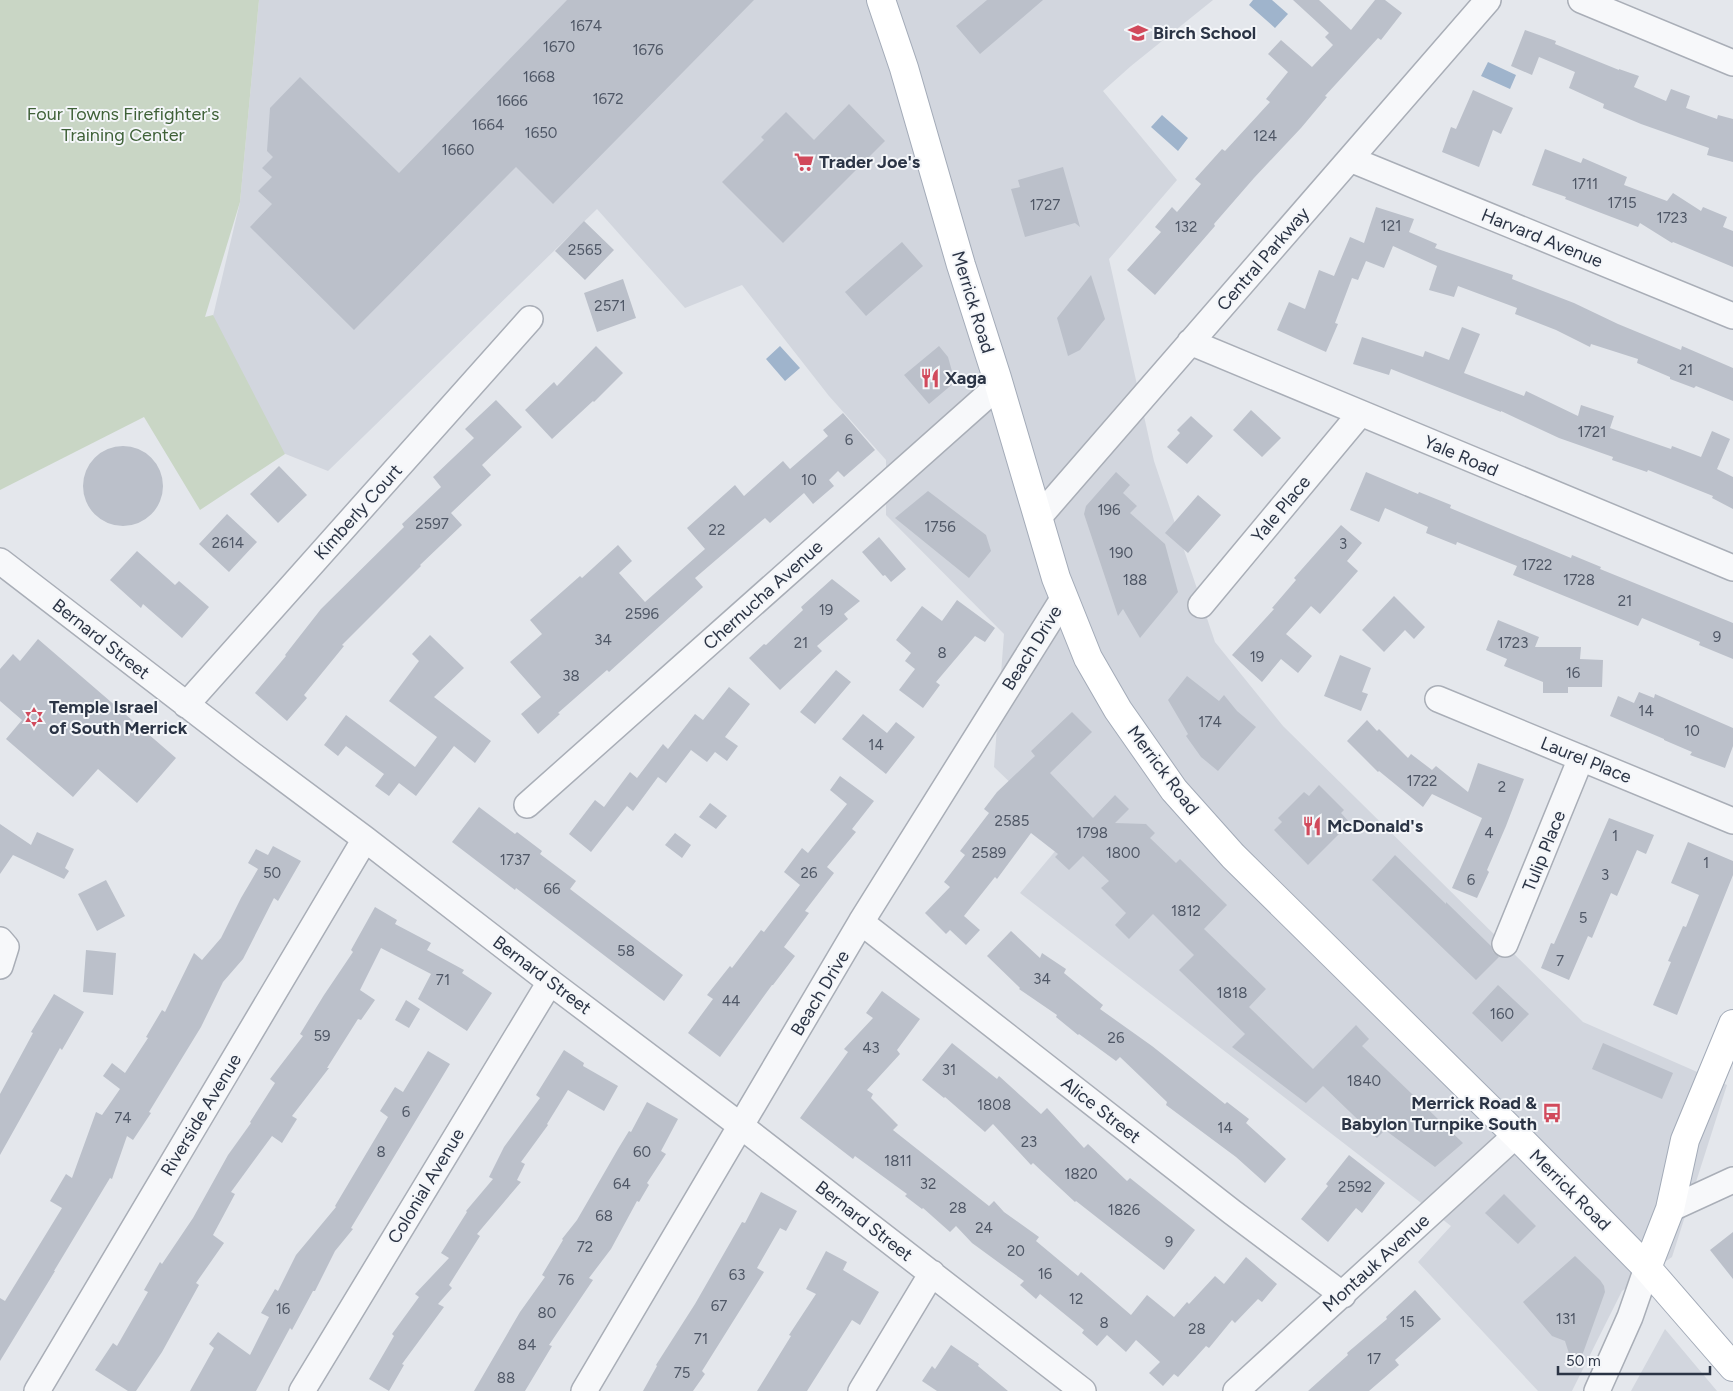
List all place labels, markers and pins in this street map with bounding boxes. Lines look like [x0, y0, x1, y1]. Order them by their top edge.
school or university icon: Birch School [1127, 22, 1149, 44]
place label: Birch School [1153, 22, 1256, 44]
supermarket icon: Trader Joe's [793, 151, 815, 173]
place label: Trader Joe's [819, 151, 921, 173]
restaurant icon: Xaga [919, 367, 941, 389]
place label: Xaga [945, 367, 987, 389]
place label: Temple Israel of South Merrick [49, 696, 188, 739]
synagogue icon: Temple Israel of South Merrick [23, 706, 45, 728]
restaurant icon: McDonald's [1301, 815, 1323, 837]
place label: McDonald's [1327, 815, 1424, 837]
place label: Merrick Road & Babylon Turnpike South [1341, 1092, 1537, 1135]
bus stop icon: Merrick Road & Babylon Turnpike South [1541, 1102, 1563, 1124]

